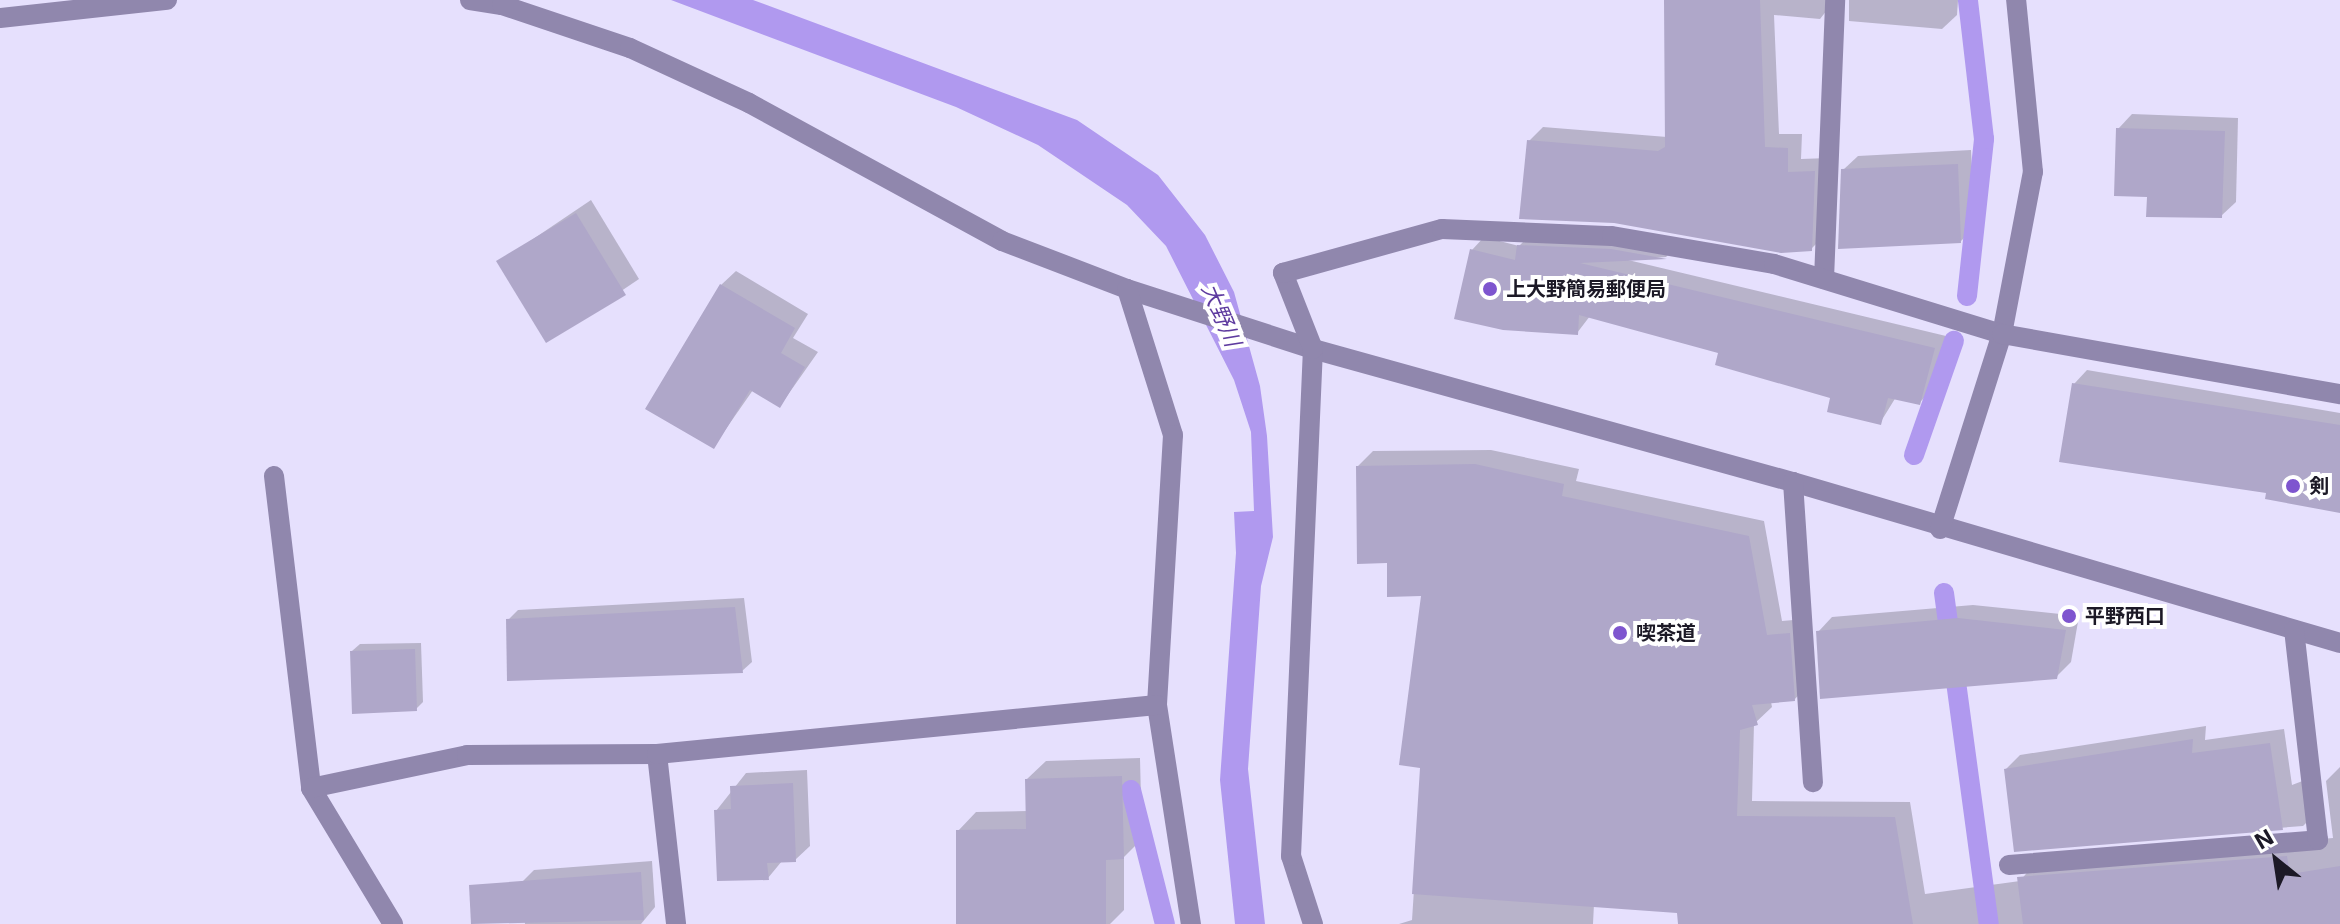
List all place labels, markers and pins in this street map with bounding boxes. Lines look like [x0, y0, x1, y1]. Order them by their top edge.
place label: 上大野簡易郵便局 [1506, 277, 1666, 301]
marker: 上大野簡易郵便局 [1481, 280, 1499, 298]
place label: 剣 [2309, 474, 2329, 498]
marker: 剣 [2284, 477, 2302, 495]
place label: 平野西口 [2085, 604, 2165, 628]
marker: 平野西口 [2060, 607, 2078, 625]
place label: 喫茶道 [1636, 621, 1696, 645]
marker: 喫茶道 [1611, 624, 1629, 642]

